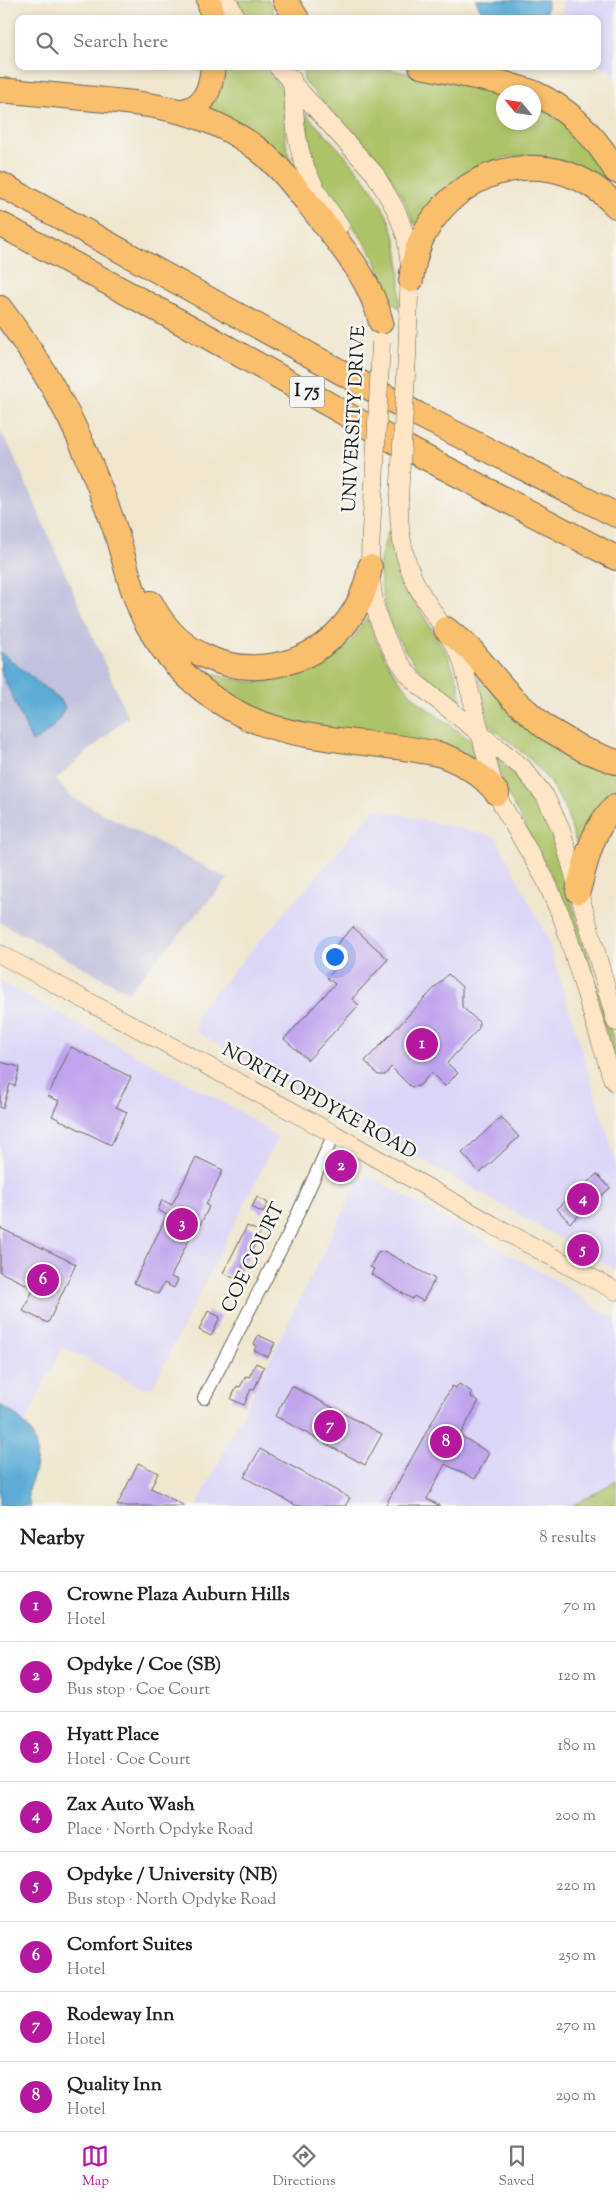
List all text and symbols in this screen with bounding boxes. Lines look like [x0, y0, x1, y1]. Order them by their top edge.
search box [15, 15, 601, 70]
icon: search [33, 29, 61, 57]
text: Search here [73, 29, 168, 56]
north arrow [496, 85, 541, 130]
street label: UNIVERSITY DRIVE [337, 324, 373, 513]
road number: I 75 [290, 377, 324, 408]
your location [322, 944, 348, 970]
pin: 1 [406, 1025, 438, 1063]
street label: NORTH OPDYKE ROAD [217, 1037, 421, 1167]
pin: 2 [325, 1147, 357, 1185]
pin: 4 [567, 1180, 599, 1218]
street label: COE COURT [216, 1198, 292, 1318]
pin: 3 [166, 1205, 198, 1243]
pin: 5 [567, 1231, 599, 1269]
pin: 6 [27, 1261, 59, 1299]
pin: 7 [314, 1407, 346, 1445]
pin: 8 [430, 1423, 462, 1461]
text: Nearby [20, 1524, 85, 1554]
text: 8 results [540, 1527, 596, 1550]
text: Crowne Plaza Auburn Hills [67, 1582, 290, 1609]
text: 1 [33, 1595, 39, 1618]
text: 70 m [563, 1595, 596, 1618]
text: Hotel [67, 1609, 106, 1632]
text: Opdyke / Coe (SB) [67, 1652, 221, 1679]
text: 2 [32, 1665, 40, 1688]
text: 120 m [558, 1665, 596, 1688]
text: Bus stop · Coe Court [67, 1679, 210, 1702]
text: Hyatt Place [67, 1722, 159, 1749]
text: 3 [33, 1735, 39, 1758]
text: 180 m [557, 1735, 596, 1758]
text: Hotel · Coe Court [67, 1749, 190, 1772]
text: Zax Auto Wash [67, 1792, 195, 1819]
text: 4 [32, 1805, 40, 1828]
text: 200 m [555, 1805, 596, 1828]
text: Place · North Opdyke Road [67, 1819, 253, 1842]
text: Opdyke / University (NB) [67, 1862, 278, 1889]
text: 5 [33, 1875, 39, 1898]
text: 220 m [556, 1875, 596, 1898]
text: Bus stop · North Opdyke Road [67, 1889, 276, 1912]
text: Comfort Suites [67, 1932, 193, 1959]
text: 6 [32, 1945, 40, 1968]
text: 250 m [558, 1945, 596, 1968]
text: Hotel [67, 1959, 106, 1982]
text: Rodeway Inn [67, 2002, 175, 2029]
text: 7 [32, 2015, 40, 2038]
text: 270 m [556, 2015, 596, 2038]
text: Hotel [67, 2029, 106, 2052]
text: Quality Inn [67, 2072, 162, 2099]
text: 8 [32, 2085, 40, 2108]
text: 290 m [556, 2085, 596, 2108]
text: Hotel [67, 2099, 106, 2122]
tab: Map [81, 2142, 109, 2192]
tab: Directions [272, 2142, 336, 2192]
tab: Saved [499, 2142, 534, 2192]

